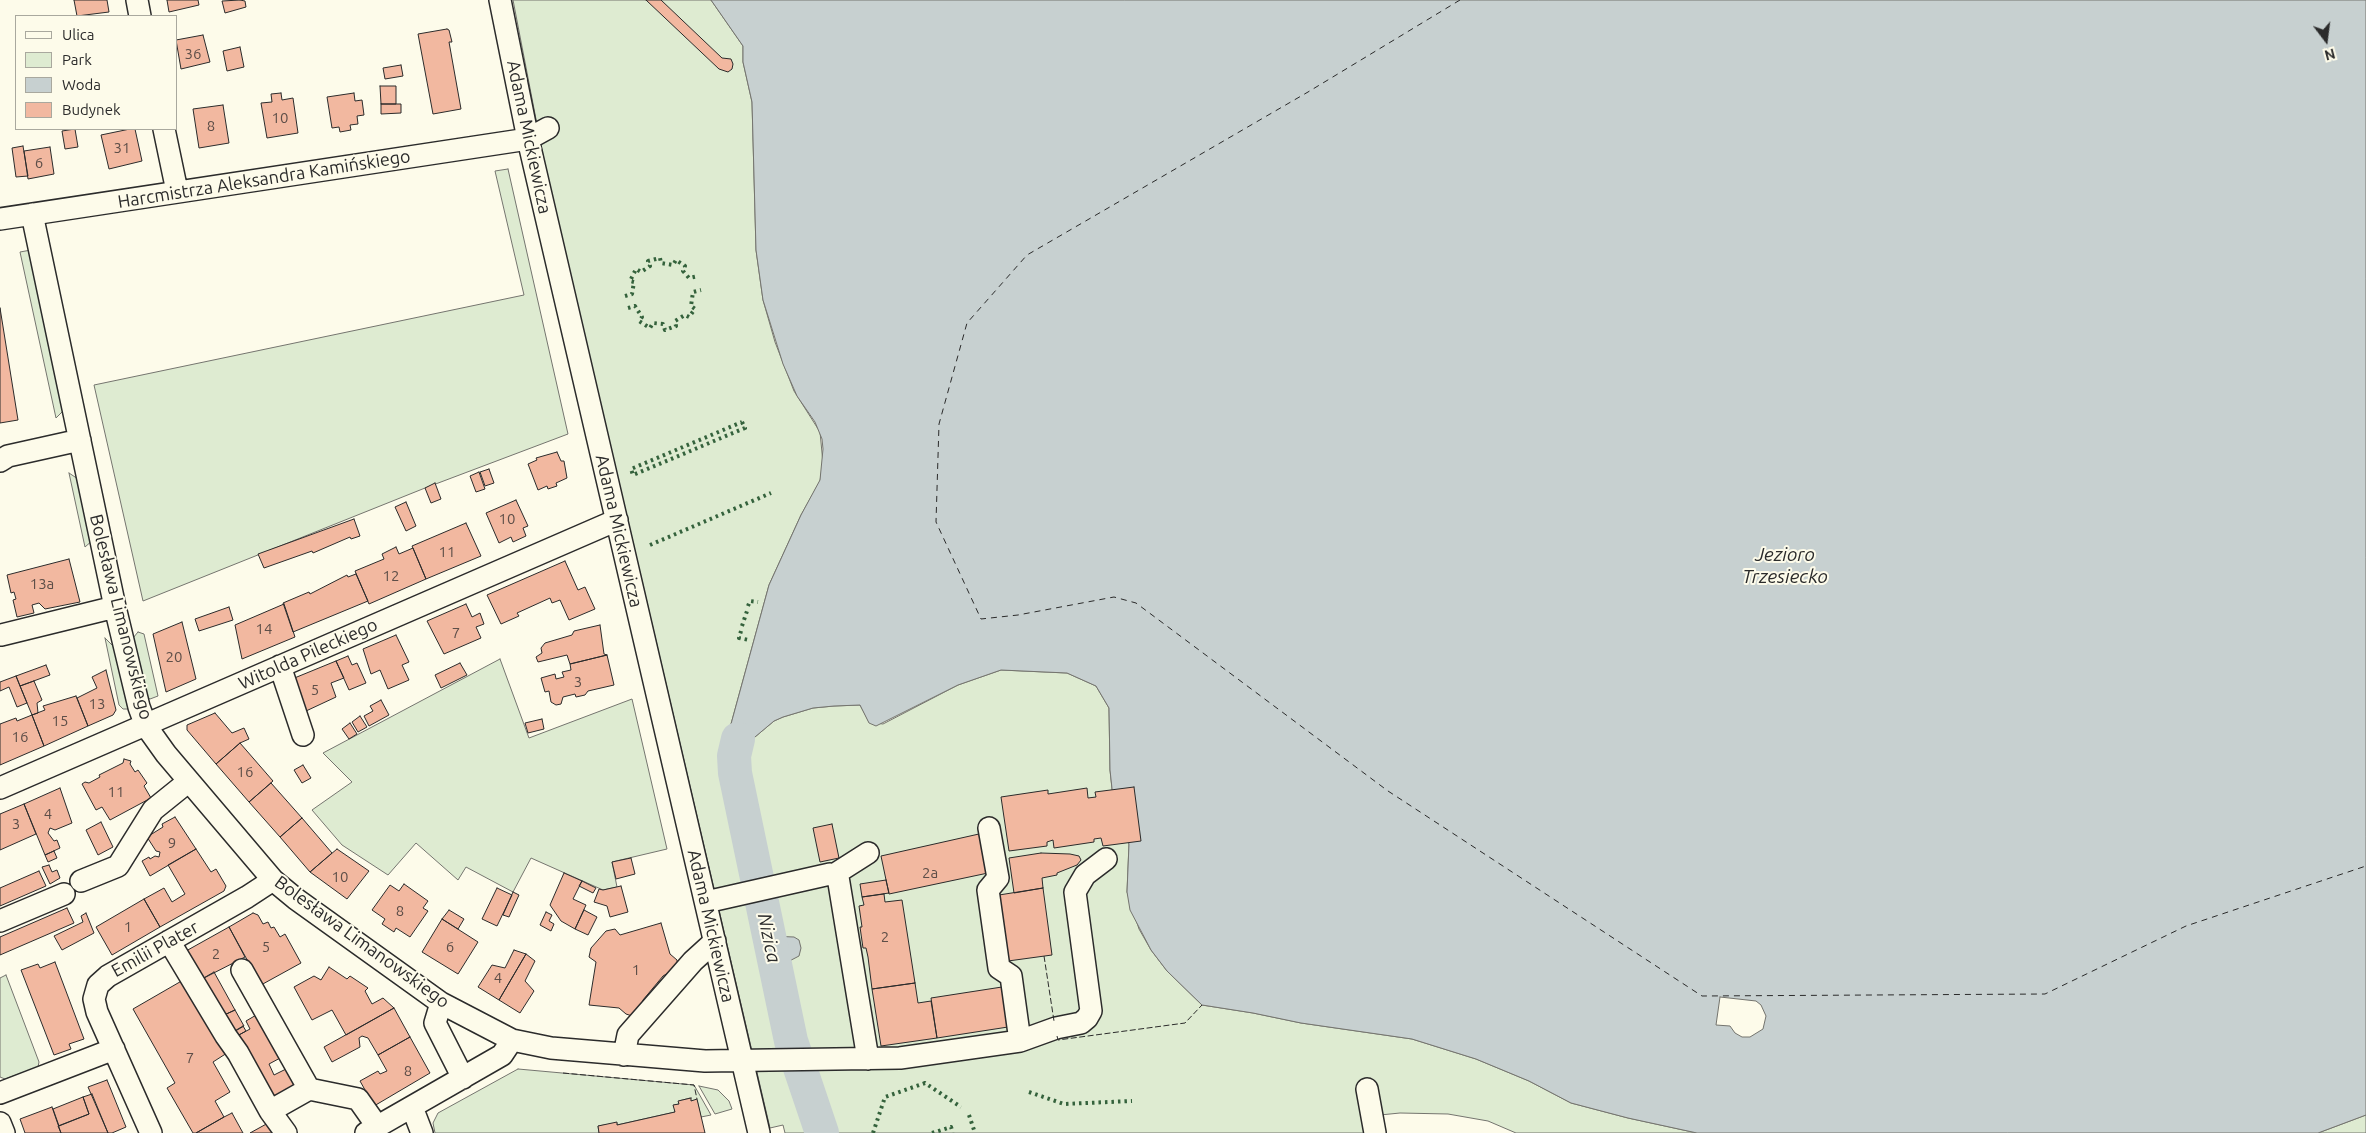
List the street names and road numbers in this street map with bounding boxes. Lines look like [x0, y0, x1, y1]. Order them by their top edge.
street label: Adama Mickiewicza [502, 58, 556, 216]
street label: Harcmistrza Aleksandra Kamińskiego [116, 145, 412, 213]
street label: Adama Mickiewicza [591, 452, 647, 610]
street label: Bolesława Limanowskiego [85, 512, 157, 722]
street label: Witolda Pileckiego [235, 614, 381, 694]
street label: Adama Mickiewicza [683, 847, 739, 1005]
street label: Bolesława Limanowskiego [270, 871, 454, 1013]
street label: Emilii Plater [108, 916, 202, 982]

